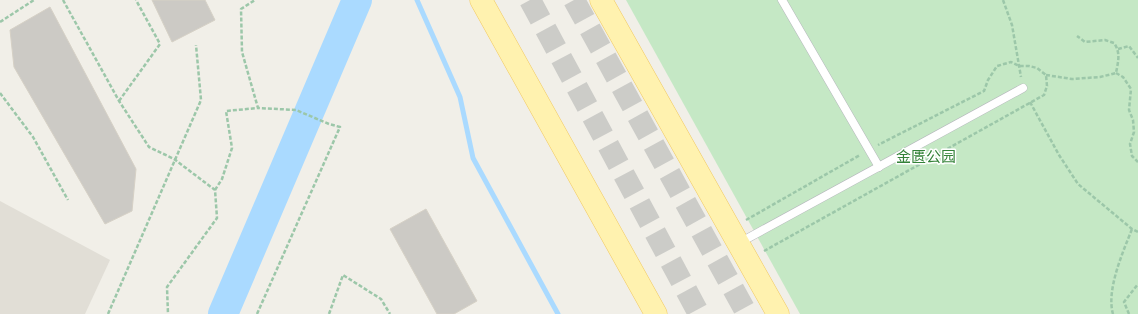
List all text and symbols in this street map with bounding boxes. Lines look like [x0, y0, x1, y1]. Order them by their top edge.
park label: 金匮公园 [896, 147, 956, 165]

